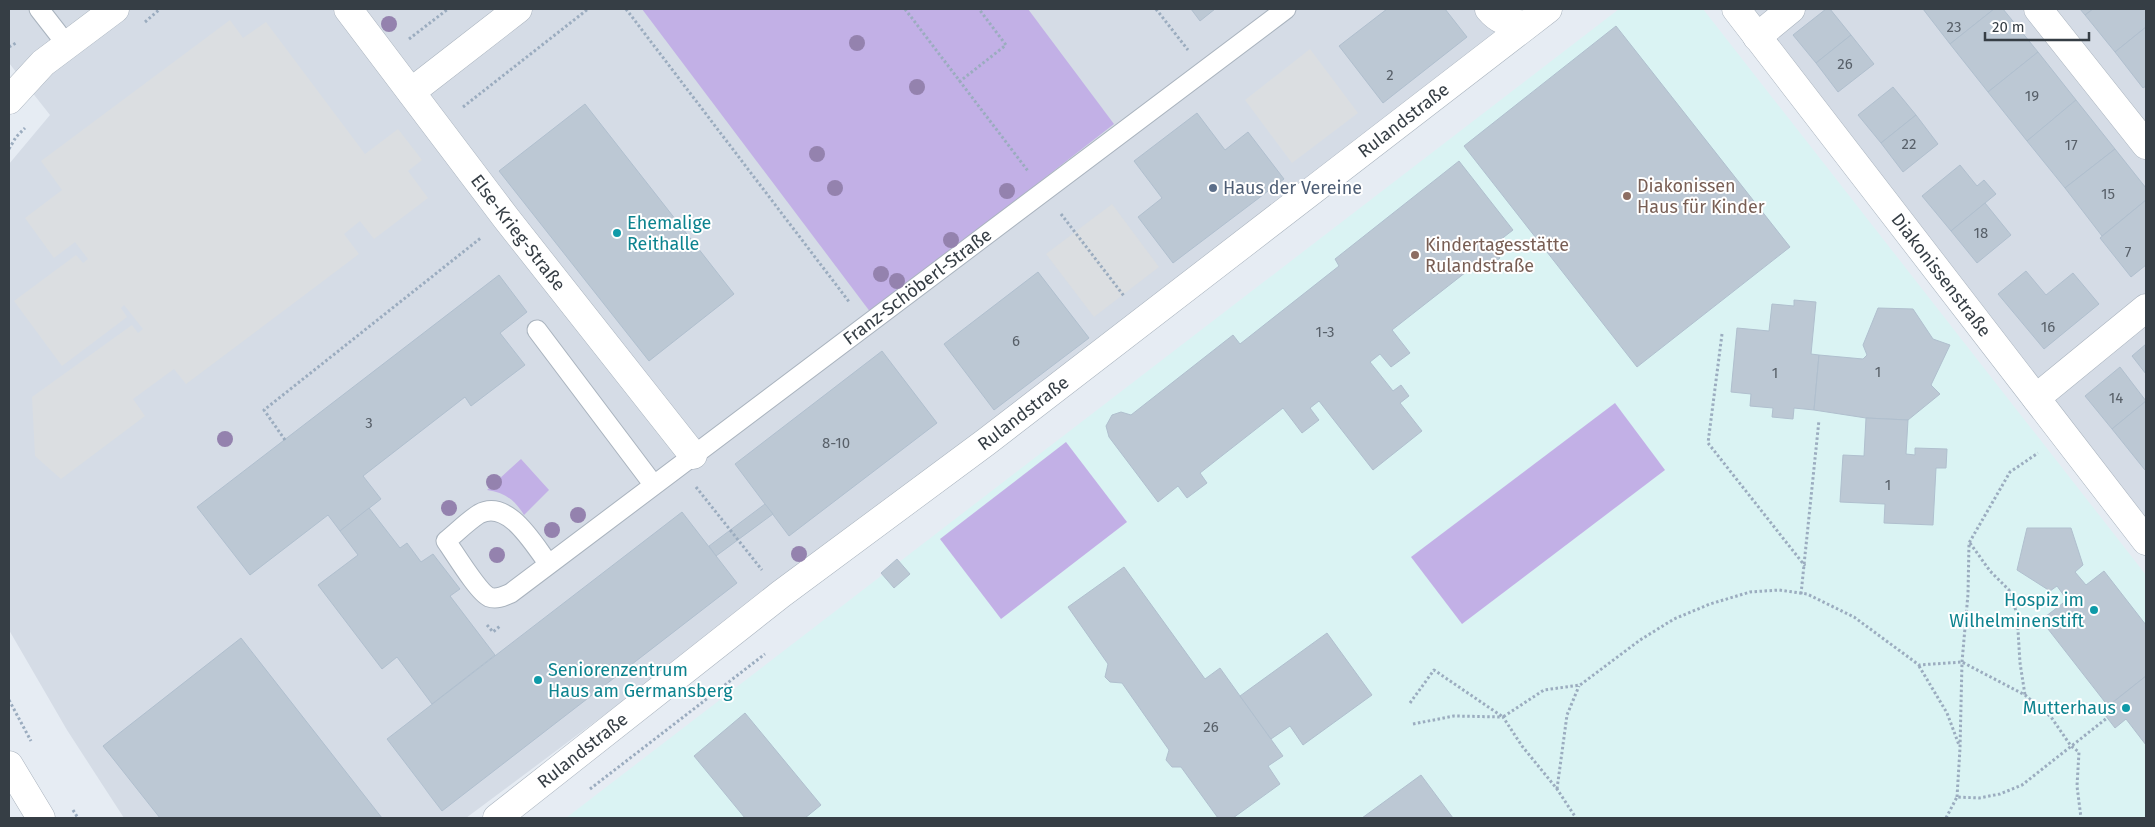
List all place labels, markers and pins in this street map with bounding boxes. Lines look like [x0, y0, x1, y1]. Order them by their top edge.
place label: Diakonissen Haus für Kinder [1637, 175, 1765, 218]
place label: Haus der Vereine [1223, 177, 1362, 199]
marker: Haus der Vereine [1207, 182, 1219, 194]
marker: Diakonissen Haus für Kinder [1621, 190, 1633, 202]
place label: Ehemalige Reithalle [627, 212, 711, 255]
marker: Ehemalige Reithalle [611, 227, 623, 239]
place label: Kindertagesstätte Rulandstraße [1425, 234, 1569, 277]
marker: Kindertagesstätte Rulandstraße [1409, 249, 1421, 261]
place label: Hospiz im Wilhelminenstift [1949, 589, 2085, 632]
marker: Hospiz im Wilhelminenstift [2088, 604, 2100, 616]
place label: Seniorenzentrum Haus am Germansberg [548, 659, 733, 702]
marker: Seniorenzentrum Haus am Germansberg [532, 674, 544, 686]
place label: Mutterhaus [2023, 697, 2116, 719]
marker: Mutterhaus [2120, 702, 2132, 714]

